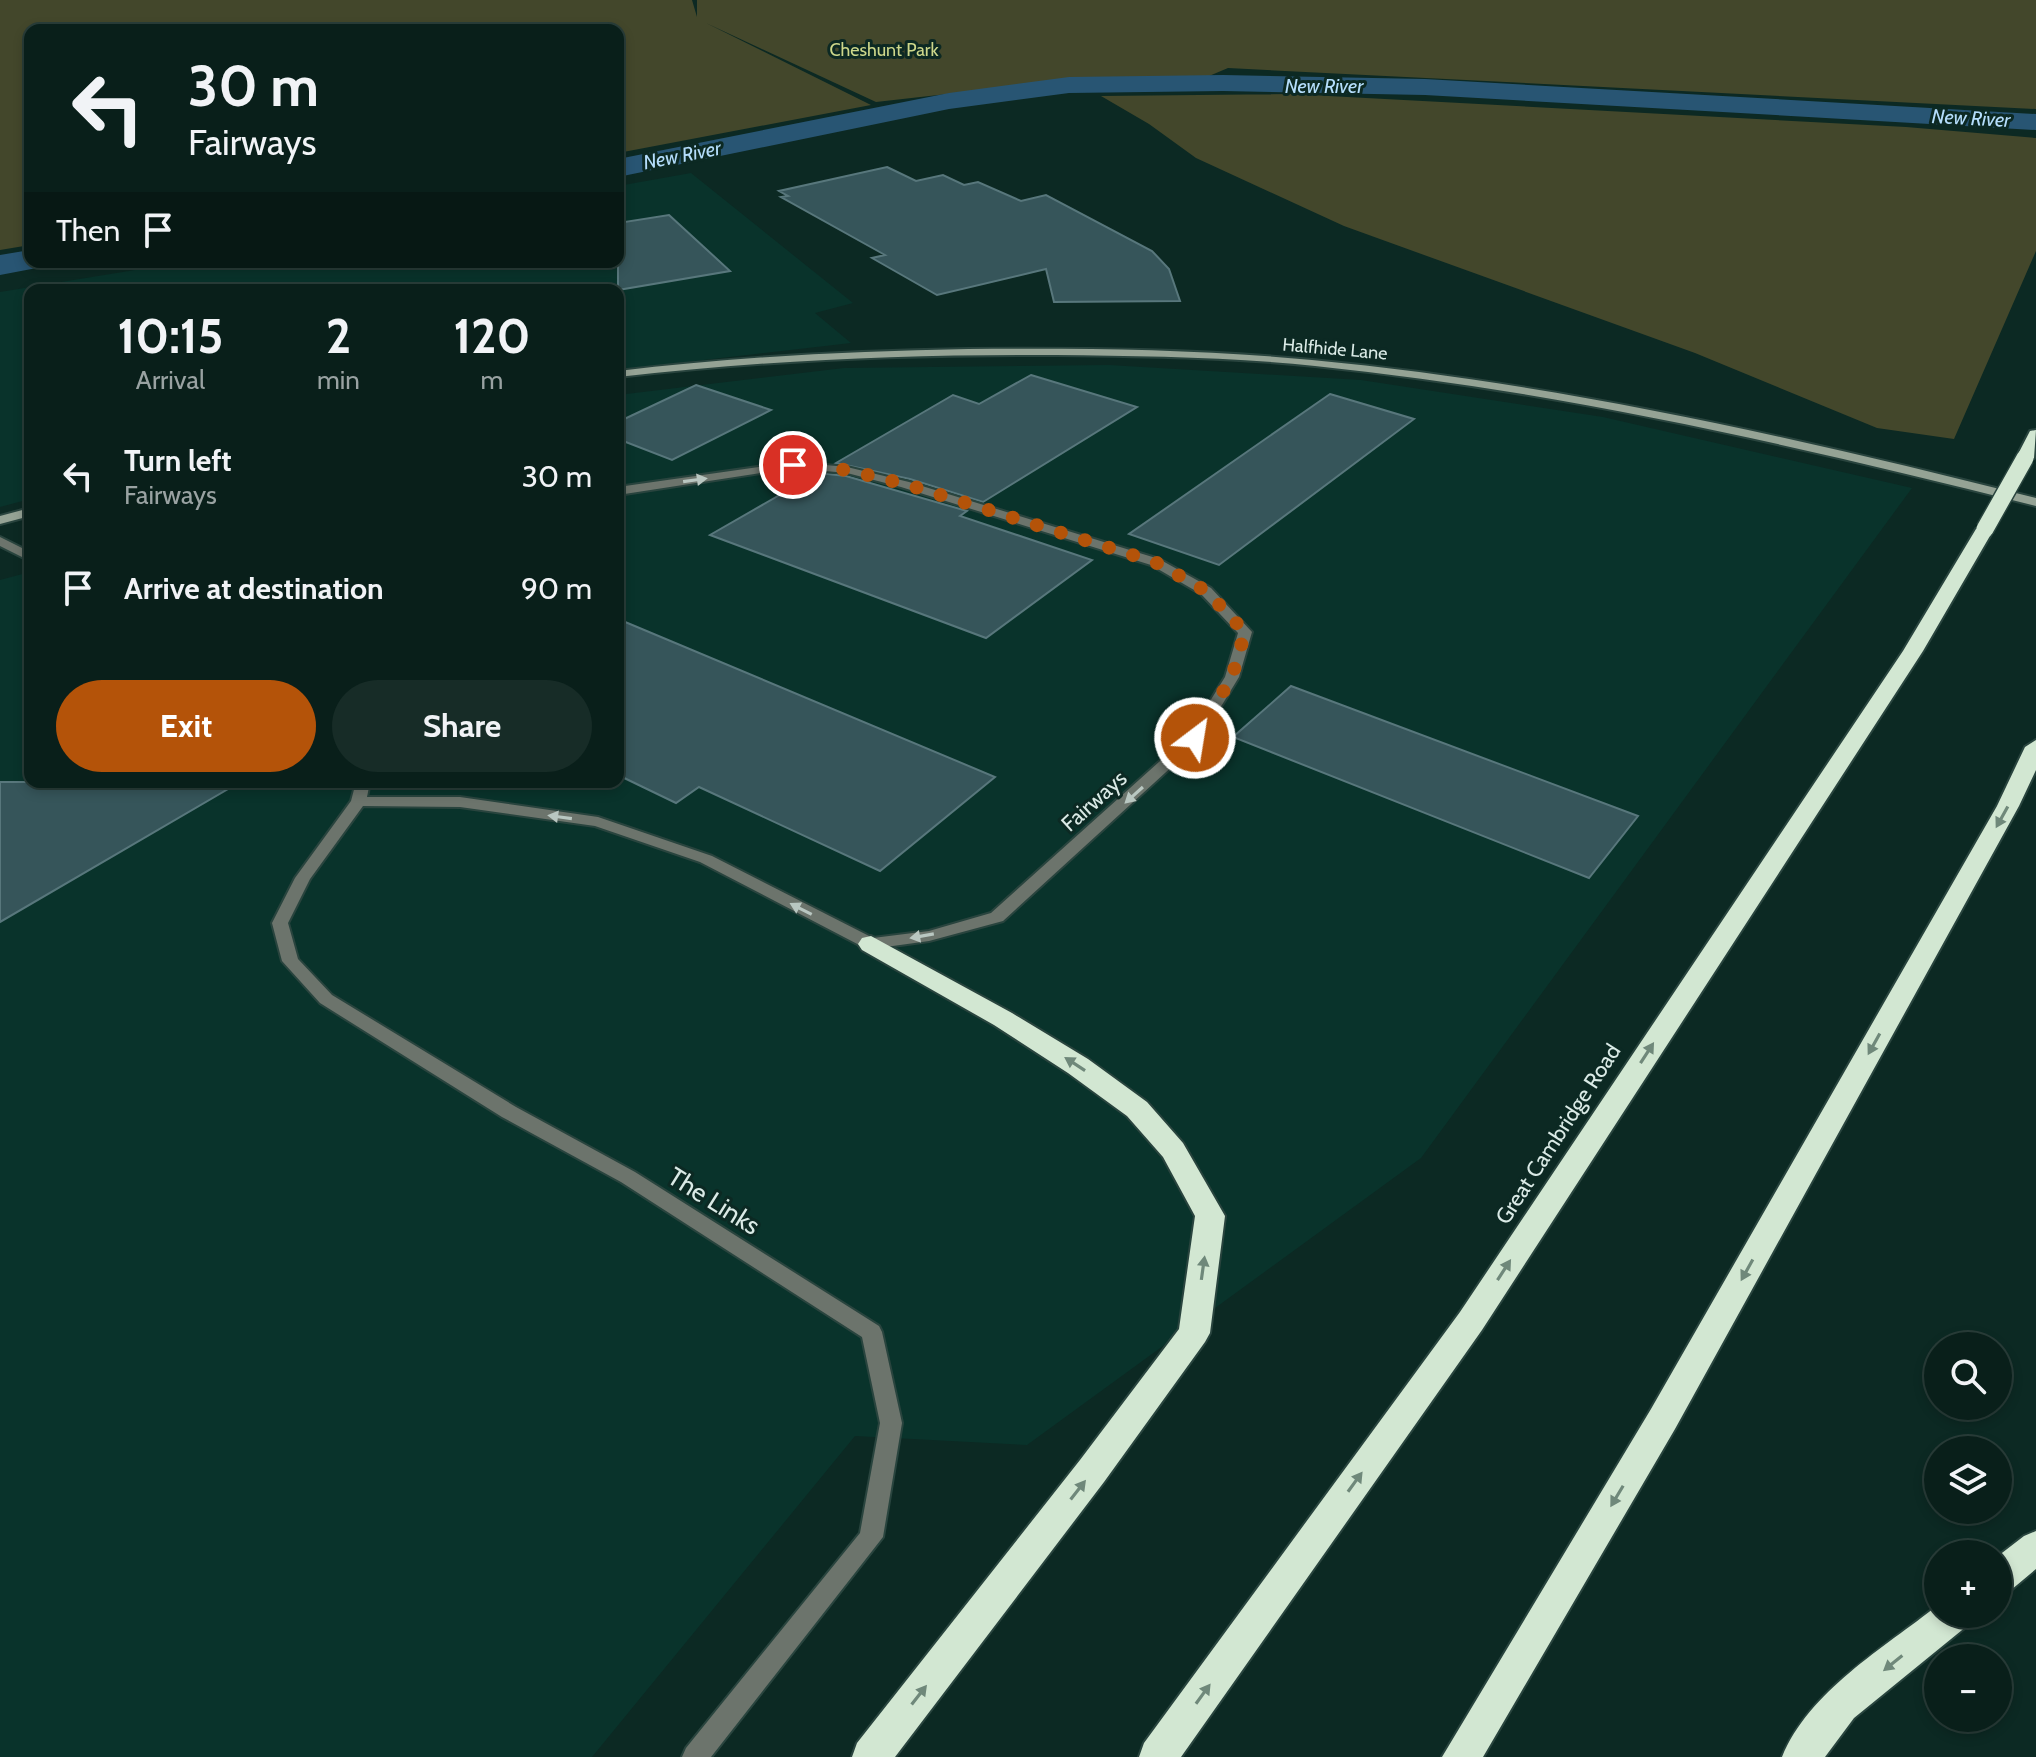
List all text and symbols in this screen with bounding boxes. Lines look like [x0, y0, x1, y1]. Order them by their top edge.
park label: Cheshunt Park [829, 39, 940, 61]
text: 30 m [188, 52, 319, 120]
icon: left [56, 56, 160, 160]
water label: New River [1285, 74, 1364, 98]
water label: New River [1931, 104, 2012, 132]
text: Fairways [188, 120, 317, 164]
water label: New River [641, 136, 724, 174]
icon: arrive [136, 208, 180, 252]
text: Then [56, 212, 120, 249]
text: 10:15 [118, 307, 223, 365]
text: 2 [326, 307, 351, 365]
text: 120 [453, 307, 530, 365]
street label: Halfhide Lane [1282, 333, 1388, 365]
text: Arrival [136, 364, 205, 396]
text: min [317, 364, 360, 396]
text: m [480, 364, 503, 396]
pin [759, 431, 827, 499]
text: Turn left [124, 442, 232, 479]
icon: arrive [771, 443, 815, 487]
icon: left [56, 454, 100, 498]
text: 30 m [522, 458, 592, 495]
one-way arrow [683, 473, 708, 486]
text: Fairways [124, 479, 217, 511]
icon: arrive [56, 566, 100, 610]
text: Arrive at destination [124, 570, 384, 607]
text: 90 m [521, 570, 592, 607]
button: Exit [56, 680, 316, 772]
button: Share [332, 680, 592, 772]
position arrow [1153, 696, 1237, 780]
street label: Fairways [1056, 765, 1132, 837]
one-way arrow [1124, 786, 1143, 804]
one-way arrow [1995, 806, 2009, 828]
one-way arrow [547, 810, 572, 822]
one-way arrow [790, 902, 813, 915]
one-way arrow [909, 931, 934, 943]
one-way arrow [1867, 1033, 1881, 1055]
street label: Great Cambridge Road [1490, 1039, 1626, 1229]
one-way arrow [1640, 1042, 1655, 1063]
one-way arrow [1064, 1057, 1085, 1072]
street label: The Links [662, 1160, 766, 1242]
one-way arrow [1197, 1256, 1210, 1281]
one-way arrow [1497, 1259, 1512, 1280]
one-way arrow [1740, 1259, 1753, 1282]
map controls [1924, 1332, 2012, 1732]
button: search [1924, 1332, 2012, 1420]
button: layers [1924, 1436, 2012, 1524]
one-way arrow [1346, 1472, 1362, 1493]
one-way arrow [1069, 1479, 1085, 1500]
one-way arrow [1610, 1485, 1624, 1507]
button: + [1924, 1540, 2012, 1628]
button: − [1924, 1644, 2012, 1732]
one-way arrow [1883, 1654, 1903, 1671]
one-way arrow [1195, 1683, 1210, 1704]
one-way arrow [910, 1685, 926, 1705]

